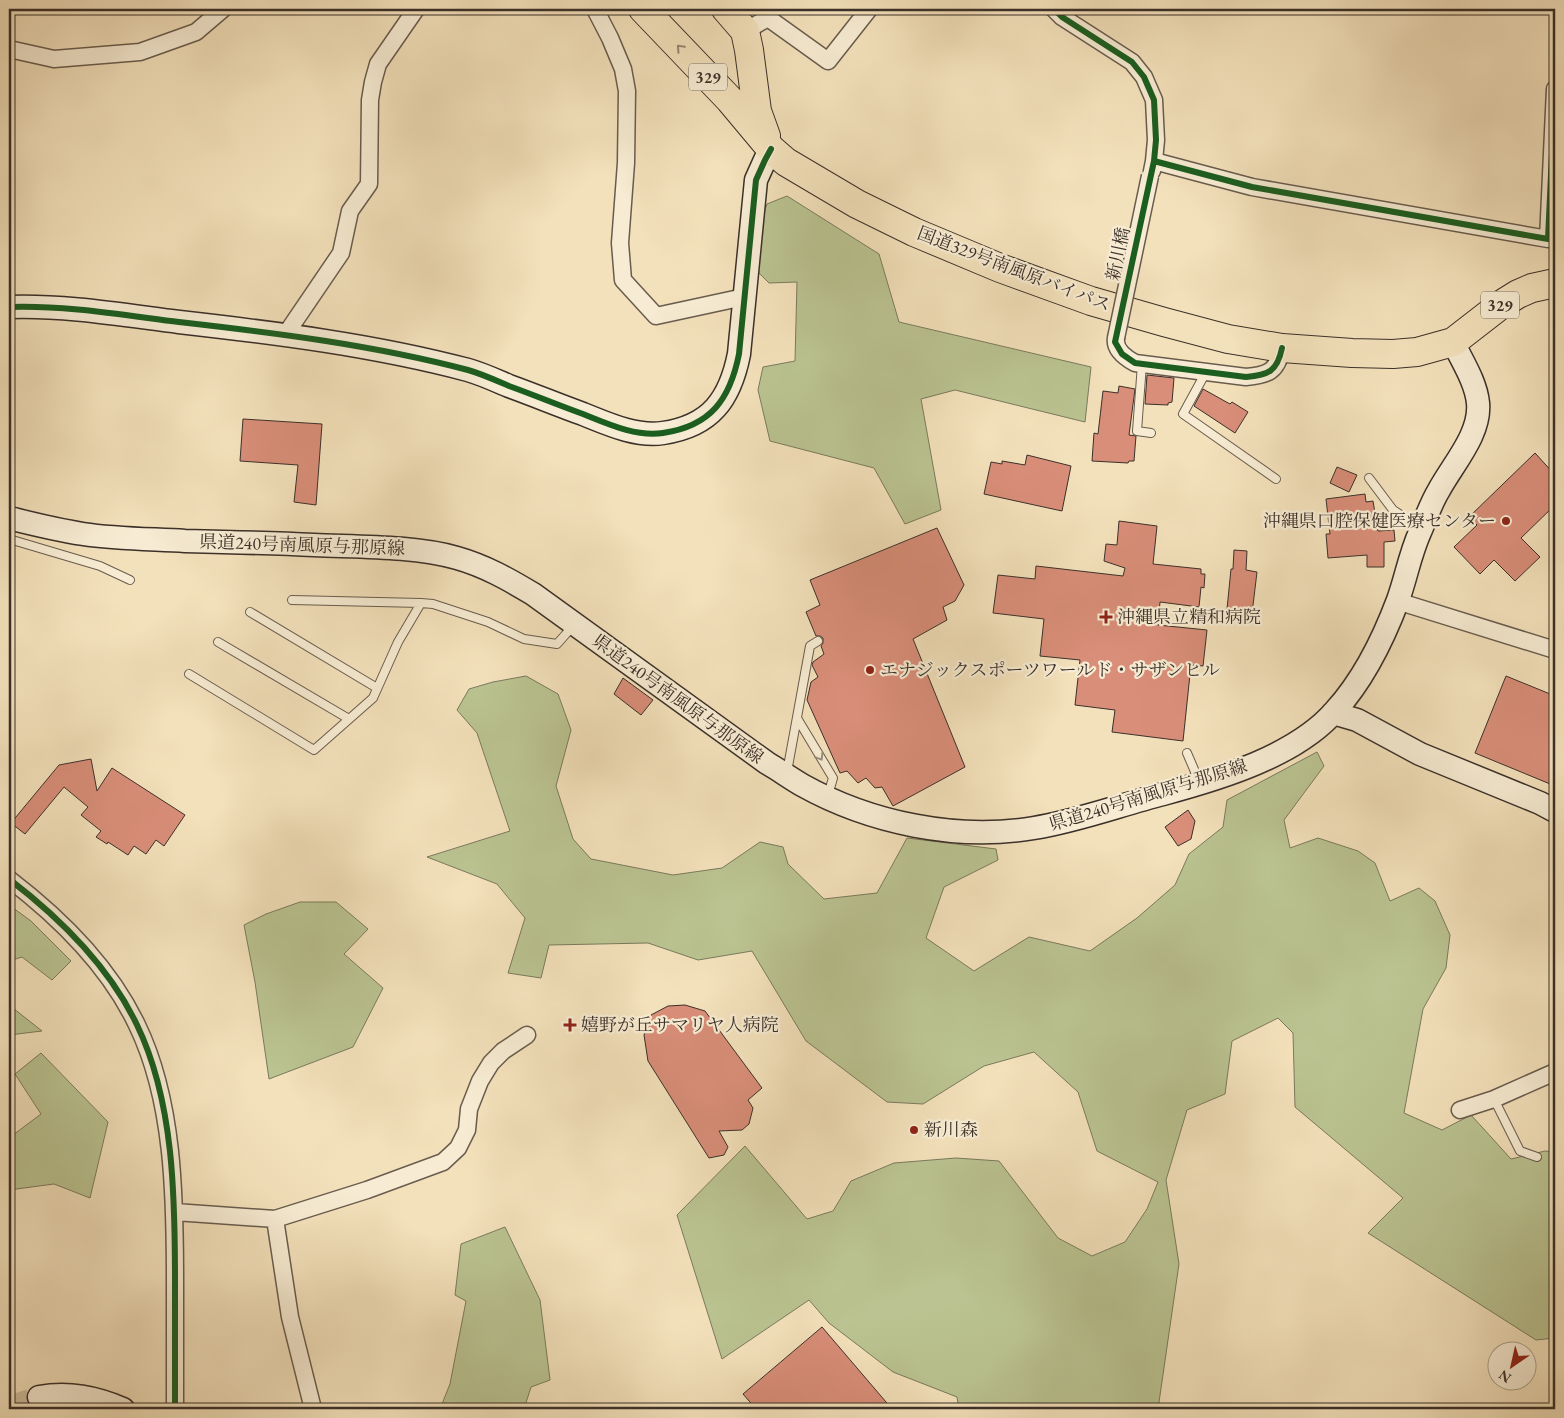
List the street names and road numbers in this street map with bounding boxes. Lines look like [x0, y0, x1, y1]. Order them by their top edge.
road number: 329 [689, 64, 727, 90]
street label: 国道329号南風原バイパス [914, 221, 1114, 316]
street label: 新川橋 [1101, 225, 1134, 283]
road number: 329 [1481, 292, 1519, 318]
street label: 県道240号南風原与那原線 [199, 529, 405, 560]
street label: 県道240号南風原与那原線 [588, 629, 768, 768]
street label: 県道240号南風原与那原線 [1046, 753, 1250, 836]

